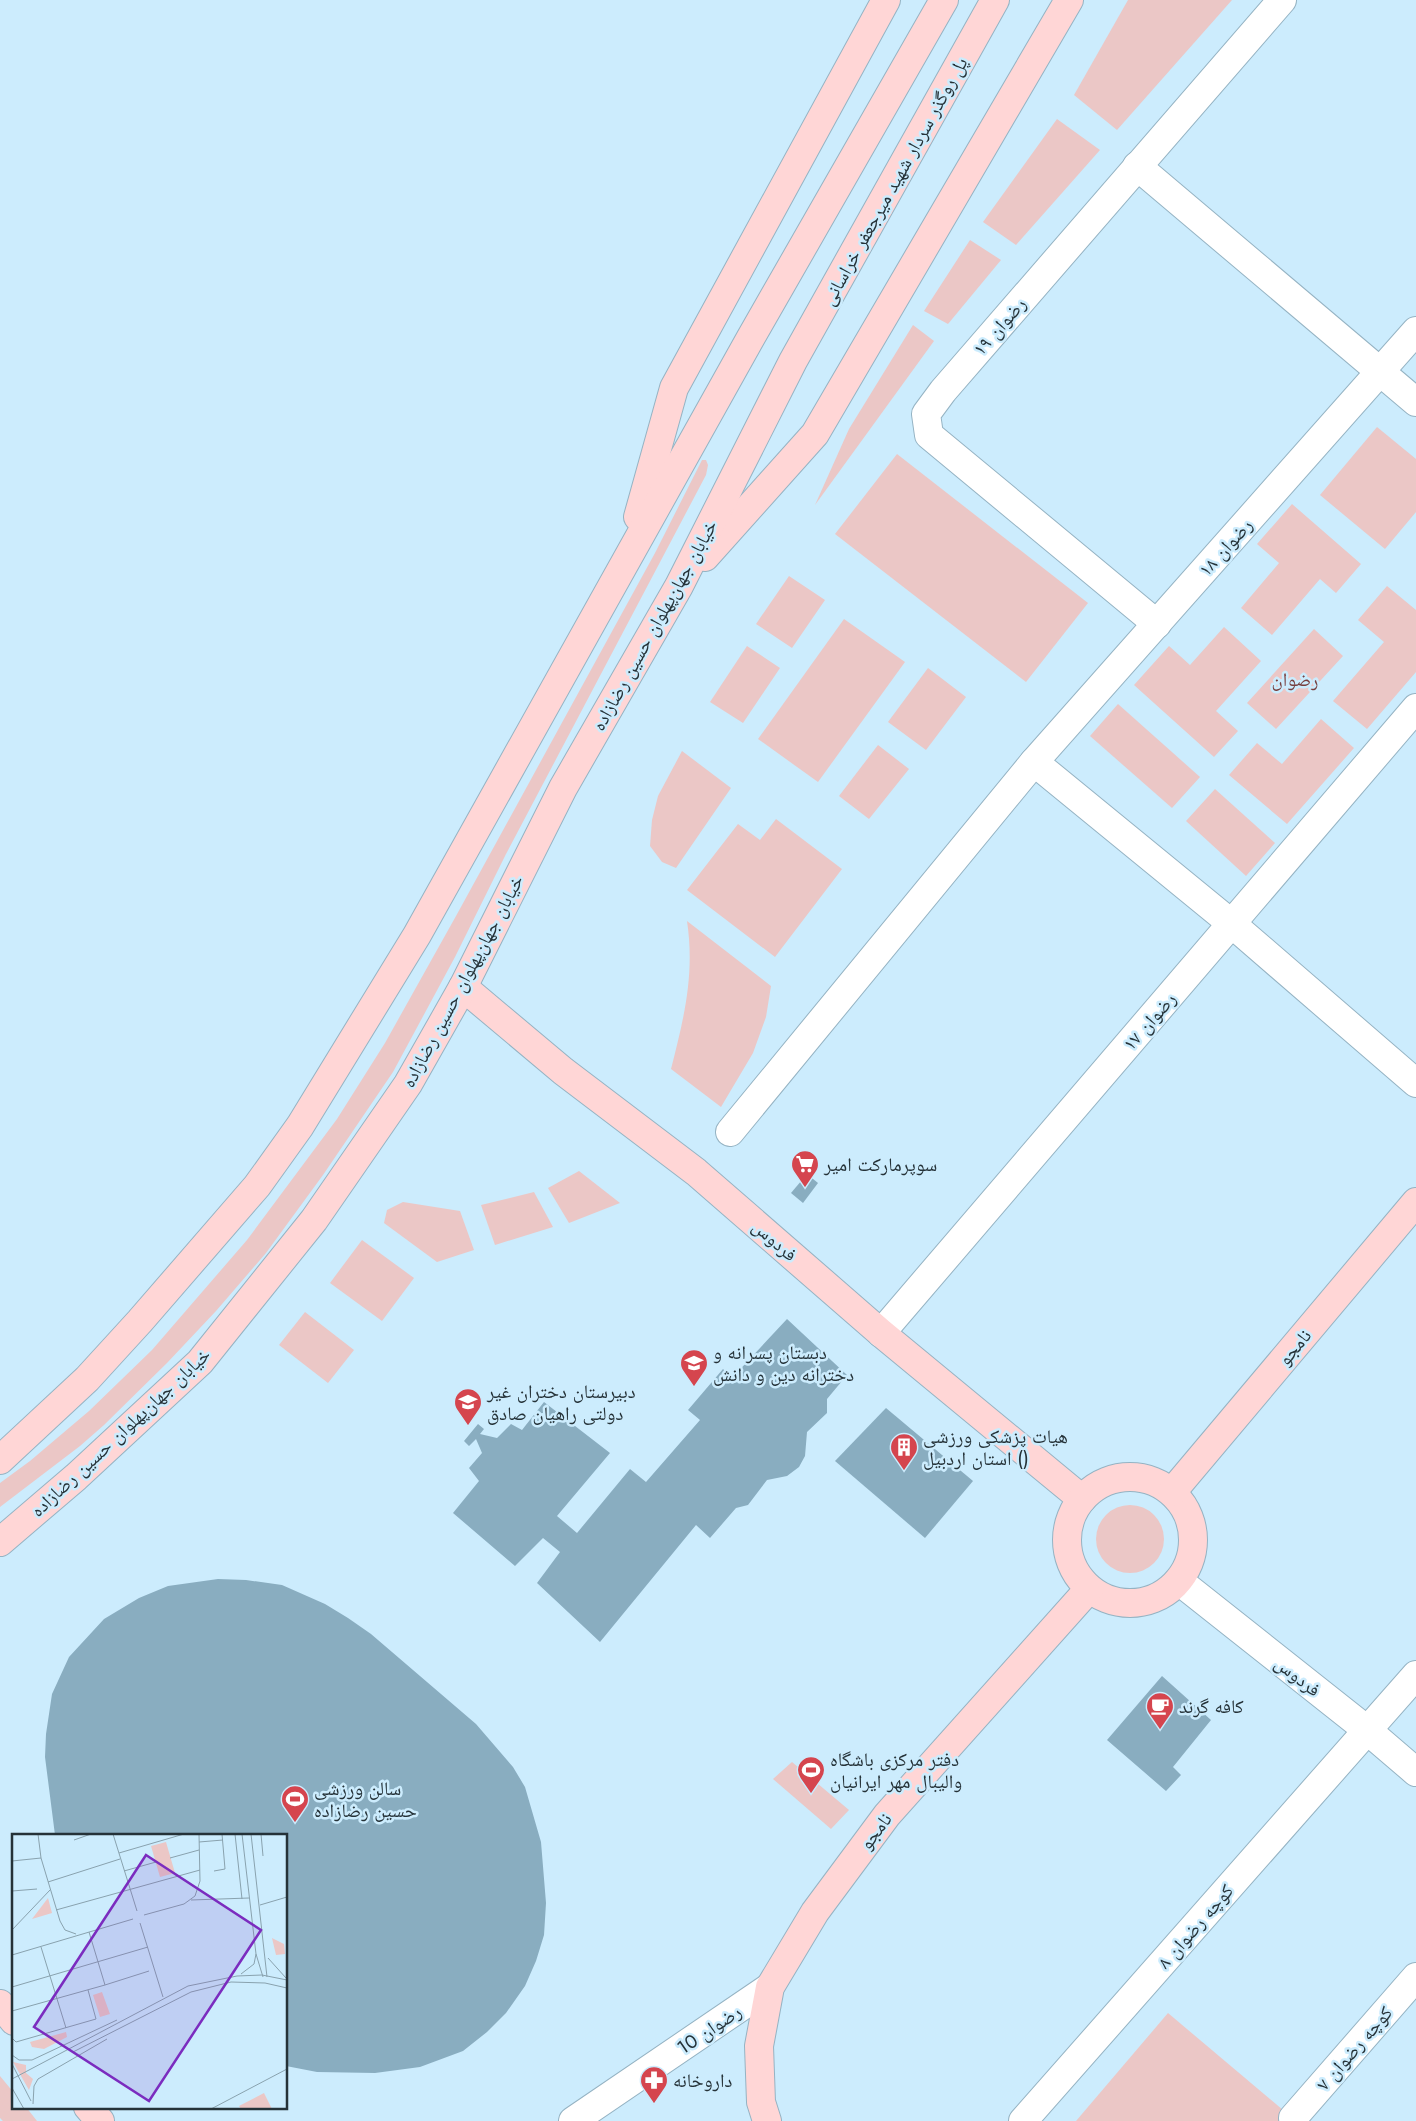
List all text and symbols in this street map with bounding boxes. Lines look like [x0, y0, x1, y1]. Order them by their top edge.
street label: پل روگذر سردار شهید میرجعفر خراسانی [815, 52, 974, 310]
street label: رضوان ۱۹ [966, 291, 1032, 361]
street label: رضوان ۱۸ [1192, 512, 1259, 582]
street label: خیابان جهان‌پهلوان حسین رضا‌زاده [585, 515, 724, 736]
park label: رضوان [1272, 666, 1318, 693]
street label: خیابان جهان‌پهلوان حسین رضا‌زاده [395, 870, 530, 1092]
street label: رضوان ۱۷ [1116, 986, 1182, 1056]
supermarket icon: سوپرمارکت امیر [790, 1149, 820, 1188]
place label: سوپرمارکت امیر [823, 1151, 937, 1178]
street label: فردوس [746, 1213, 803, 1268]
street label: نامجو [1271, 1323, 1318, 1371]
place label: دبستان پسرانه و دخترانه دین و دانش [713, 1339, 854, 1388]
street label: خیابان جهان‌پهلوان حسین رضا‌زاده [24, 1342, 216, 1523]
school or university icon: دبستان پسرانه و دخترانه دین و دانش [679, 1348, 709, 1387]
place label: دبیرستان دختران غیر دولتی راهیان صادق [486, 1378, 636, 1427]
school or university icon: دبیرستان دختران غیر دولتی راهیان صادق [453, 1387, 483, 1426]
place label: هیات پزشکی ورزشی استان اردبیل () [923, 1423, 1068, 1472]
building icon: هیات پزشکی ورزشی استان اردبیل () [889, 1432, 919, 1471]
street label: فردوس [1269, 1650, 1326, 1703]
cafe icon: کافه گرند [1145, 1691, 1175, 1730]
place label: کافه گرند [1179, 1693, 1244, 1720]
place label: دفتر مرکزی باشگاه والیبال مهر ایرانیان [830, 1746, 962, 1795]
sports icon: دفتر مرکزی باشگاه والیبال مهر ایرانیان [796, 1755, 826, 1794]
place label: سالن ورزشی حسین رضا‌زاده [314, 1775, 417, 1824]
sports icon: سالن ورزشی حسین رضا‌زاده [280, 1784, 310, 1823]
street label: نامجو [853, 1807, 898, 1855]
inset map [12, 1834, 288, 2108]
street label: کوچه رضوان ۸ [1151, 1878, 1240, 1975]
street label: رضوان 10 [672, 1998, 747, 2061]
street label: کوچه رضوان ۷ [1310, 2000, 1399, 2097]
pharmacy icon: داروخانه [639, 2065, 669, 2104]
place label: داروخانه [673, 2067, 732, 2094]

